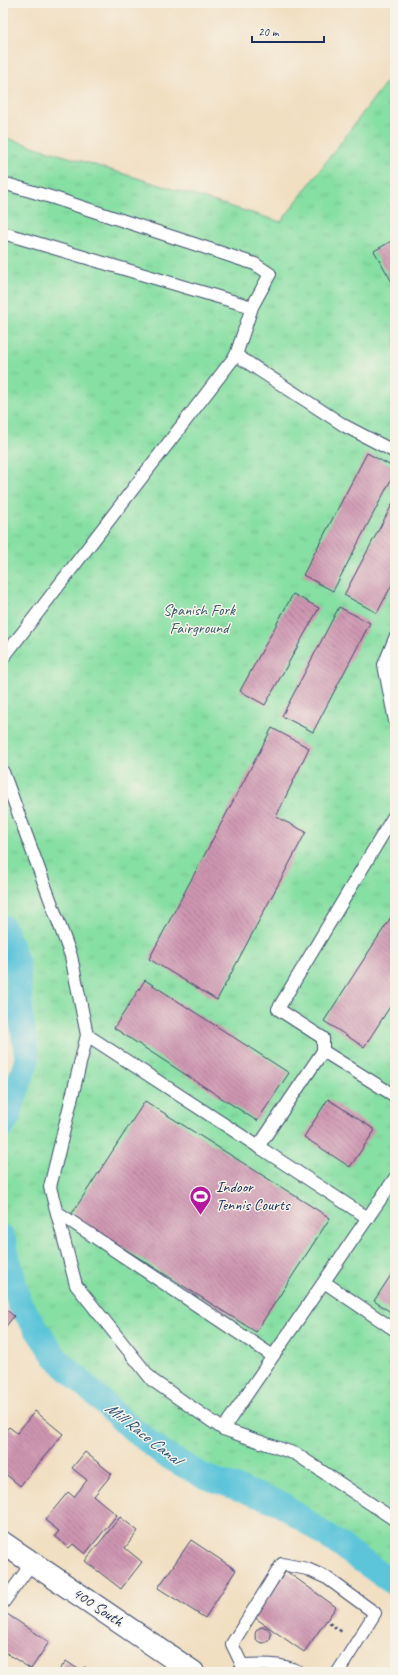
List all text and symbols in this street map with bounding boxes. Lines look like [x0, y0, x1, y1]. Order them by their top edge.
scale bar [252, 18, 324, 44]
text: 20 m [258, 24, 280, 40]
park label: Spanish Fork Fairground [163, 600, 236, 638]
place label: Indoor Tennis Courts [216, 1177, 291, 1215]
sports icon: Indoor Tennis Courts [188, 1183, 214, 1216]
water label: Mill Race Canal [101, 1397, 190, 1473]
street label: 400 South [69, 1583, 128, 1632]

